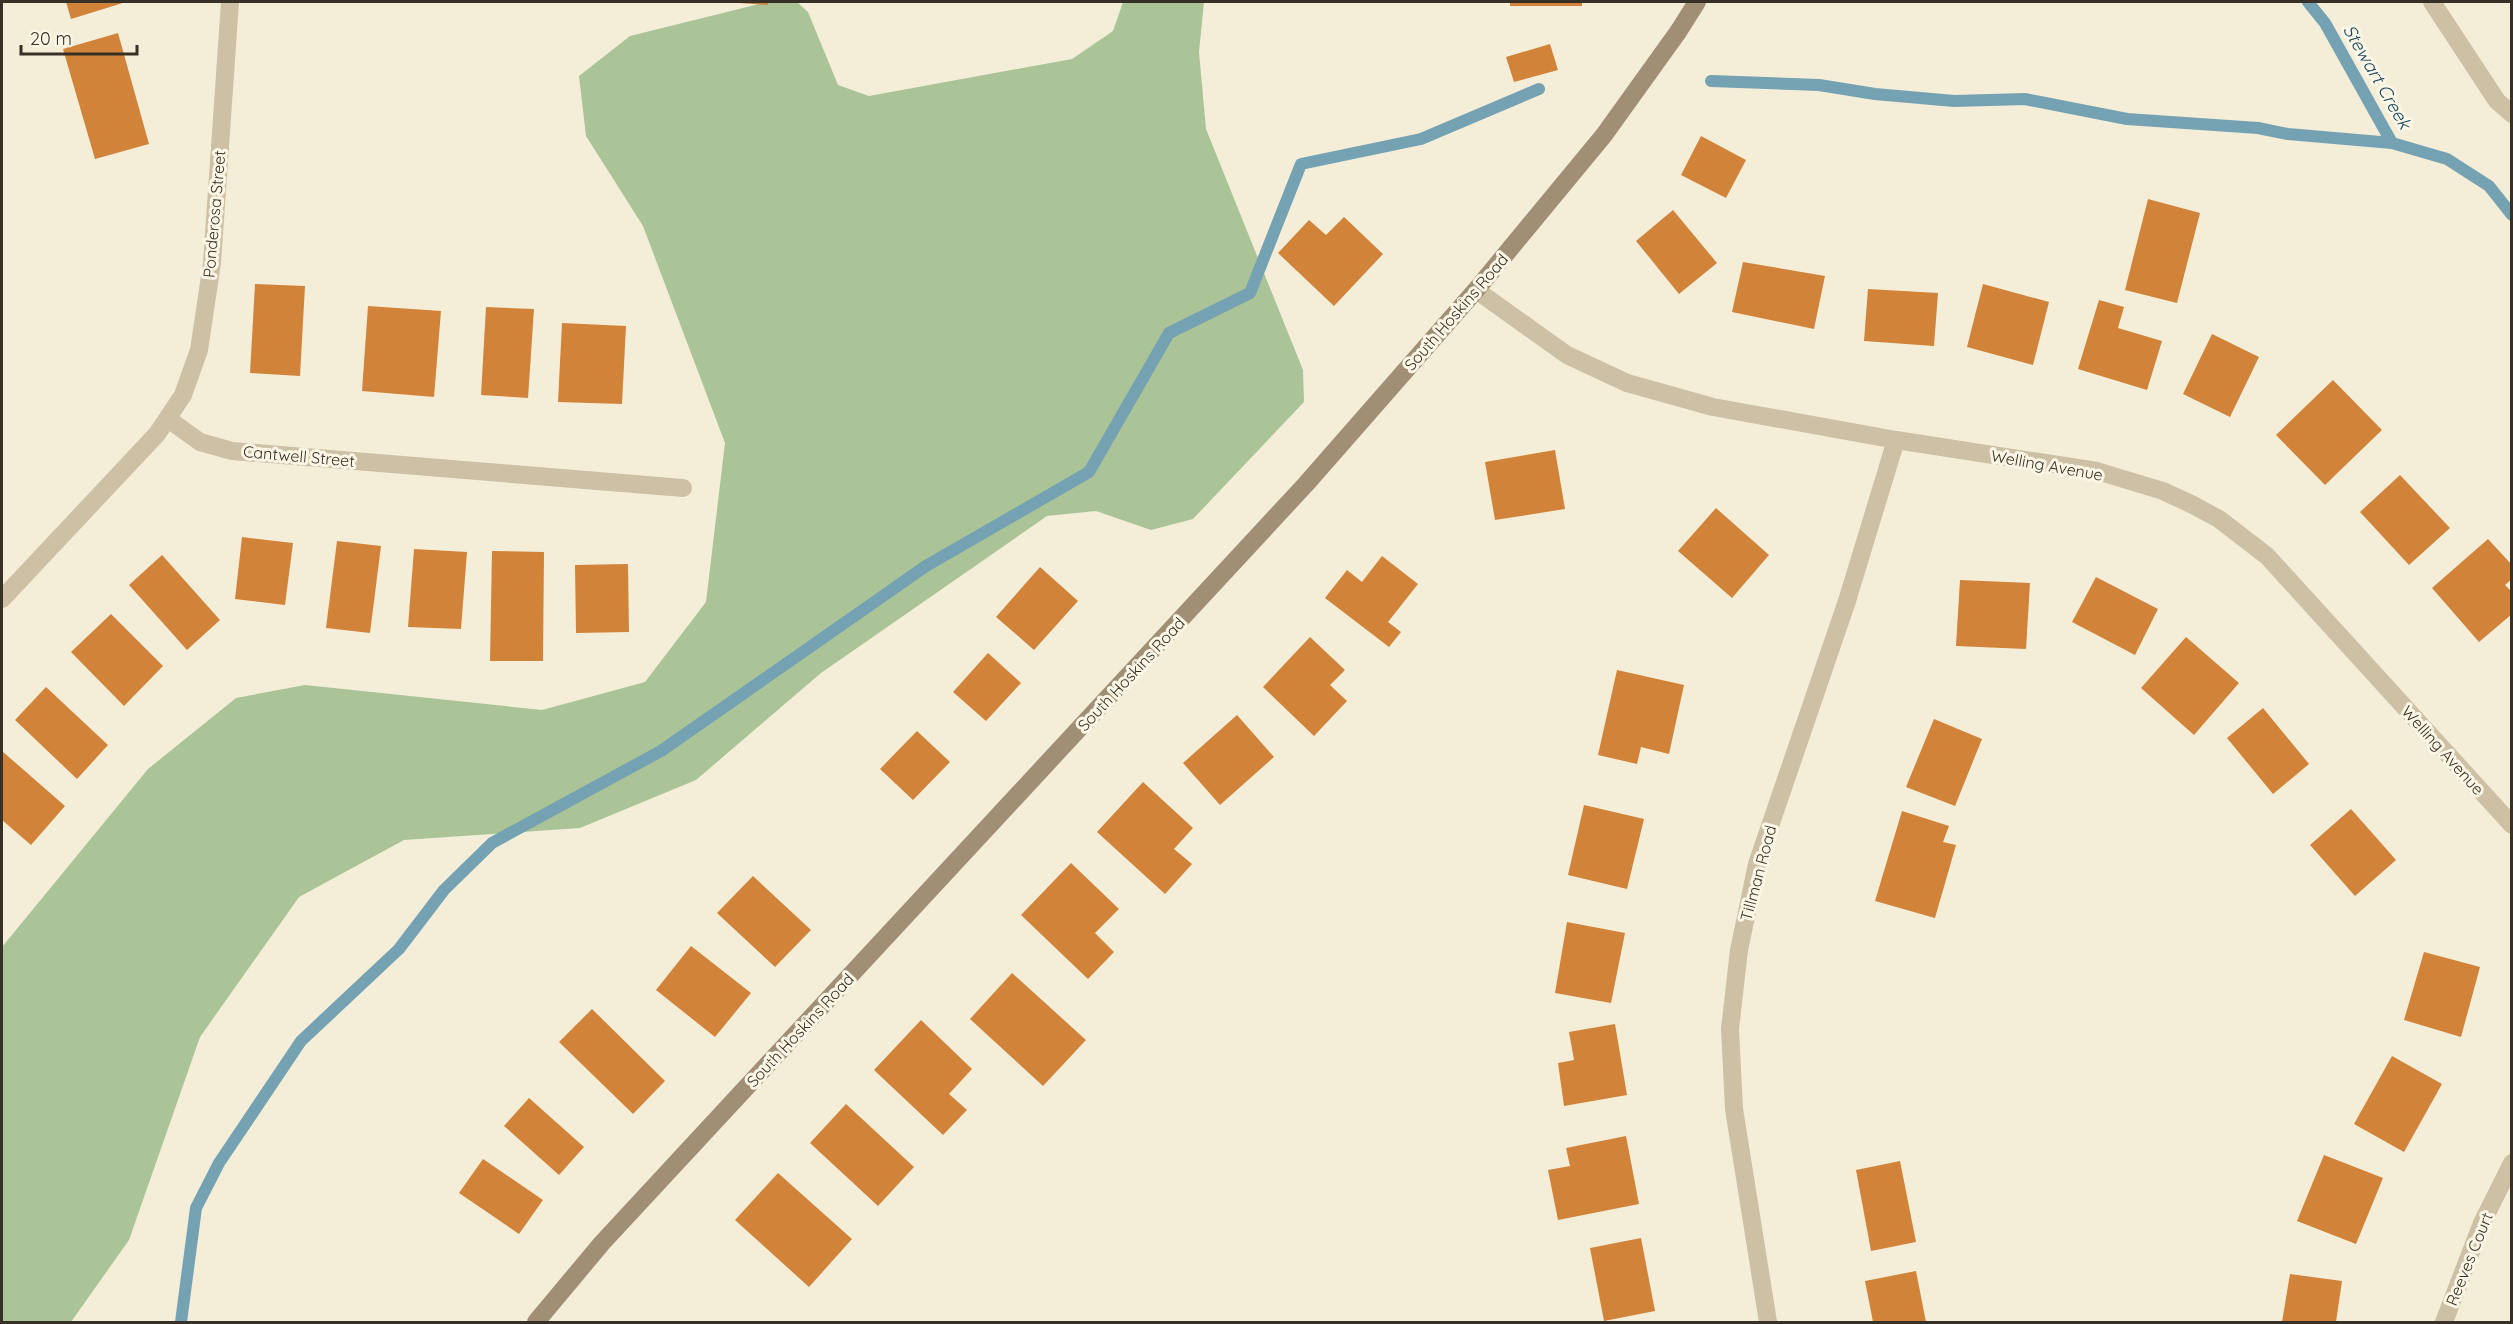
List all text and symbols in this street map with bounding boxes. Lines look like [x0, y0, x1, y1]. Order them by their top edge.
scale bar [21, 18, 136, 56]
water label: Stewart Creek [2338, 20, 2417, 134]
text: 20 m [30, 27, 72, 50]
street label: Ponderosa Street [198, 149, 230, 279]
street label: South Hoskins Road [1400, 250, 1512, 374]
street label: Cantwell Street [242, 441, 356, 471]
street label: Welling Avenue [1989, 445, 2105, 485]
street label: South Hoskins Road [1073, 613, 1189, 735]
street label: Welling Avenue [2398, 701, 2488, 799]
street label: Tillman Road [1736, 823, 1780, 923]
street label: South Hoskins Road [742, 969, 858, 1091]
street label: Reeves Court [2441, 1209, 2497, 1309]

